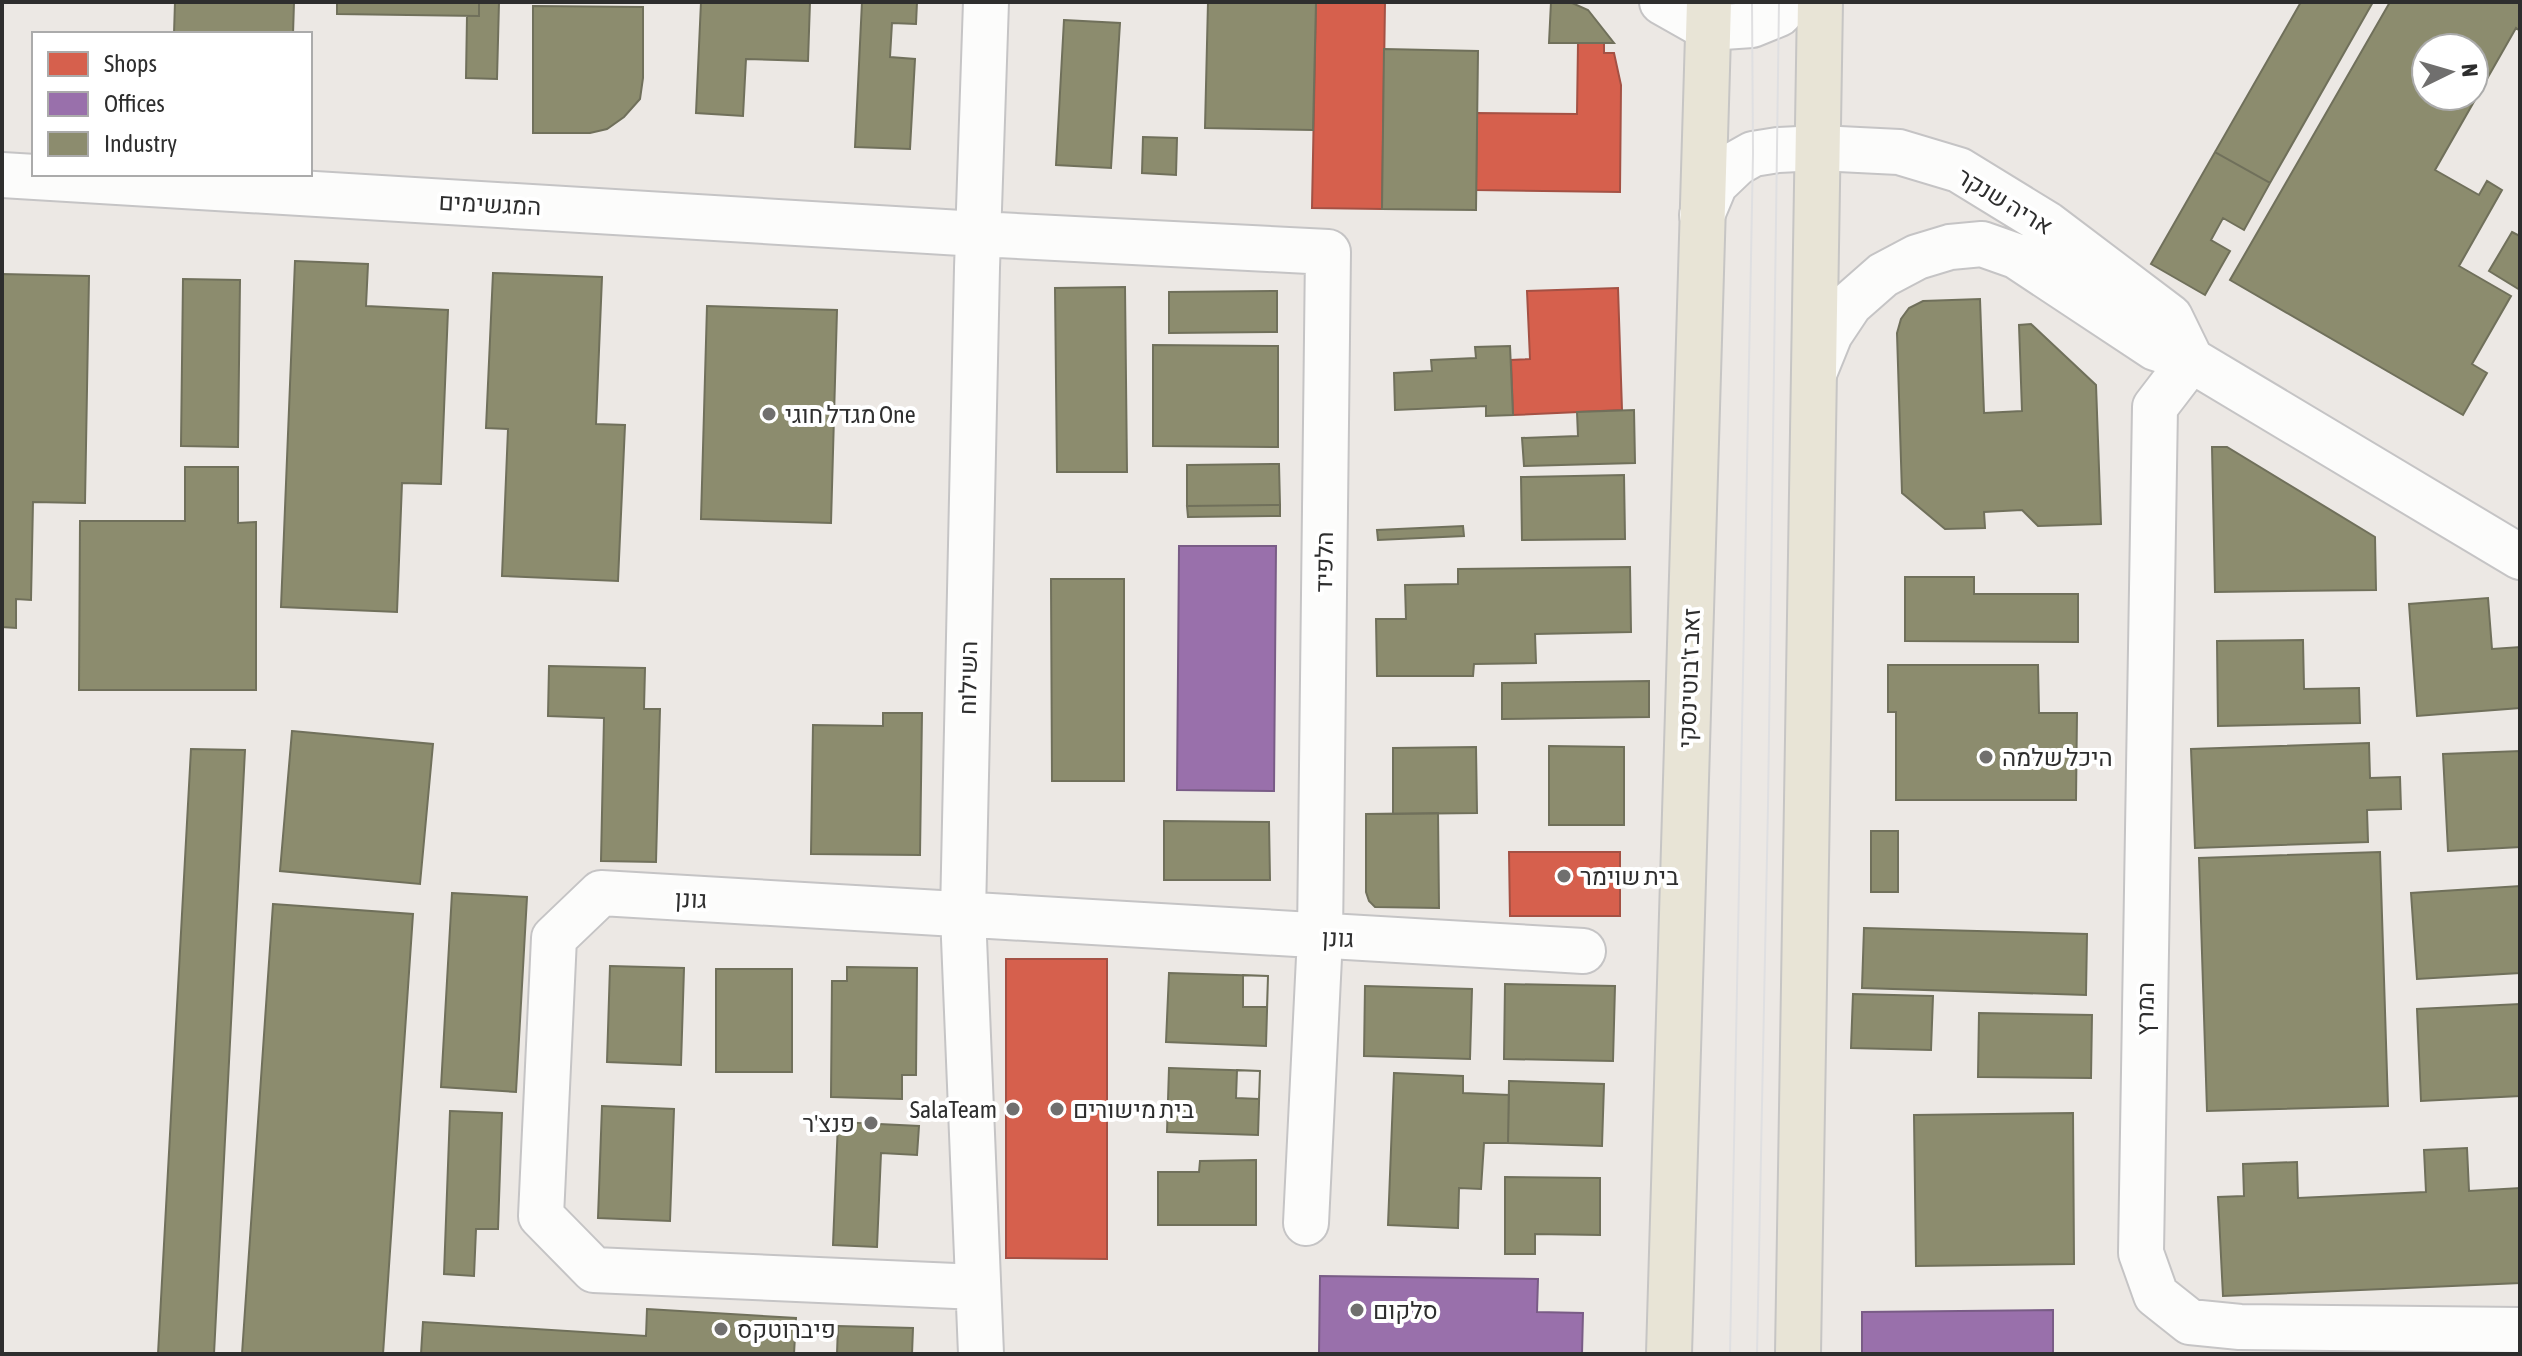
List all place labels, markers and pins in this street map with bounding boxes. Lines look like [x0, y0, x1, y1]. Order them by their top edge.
place label: מגדל חוגי One [785, 401, 916, 428]
marker: מגדל חוגי One [760, 405, 778, 423]
place label: היכל שלמה [2002, 744, 2113, 771]
marker: היכל שלמה [1977, 748, 1995, 766]
place label: בית שוימר [1580, 863, 1679, 890]
marker: בית שוימר [1555, 867, 1573, 885]
place label: SalaTeam [910, 1096, 997, 1123]
place label: בית מישורים [1073, 1096, 1194, 1123]
marker: SalaTeam [1004, 1100, 1022, 1118]
marker: בית מישורים [1048, 1100, 1066, 1118]
place label: פנצ'ר [802, 1110, 855, 1137]
marker: פנצ'ר [862, 1114, 880, 1132]
place label: סלקום [1373, 1297, 1438, 1324]
marker: סלקום [1348, 1301, 1366, 1319]
place label: פיברוטקס [737, 1316, 836, 1343]
marker: פיברוטקס [712, 1320, 730, 1338]

